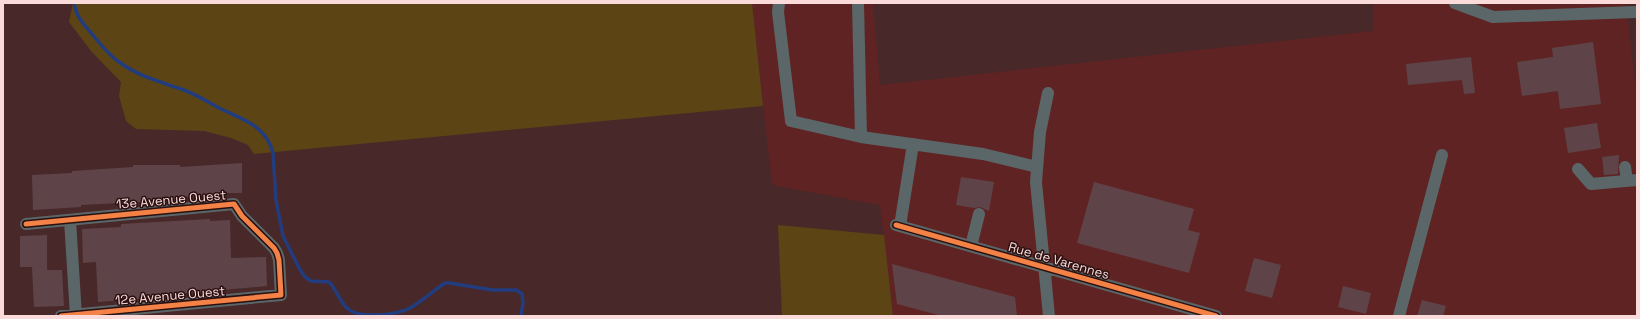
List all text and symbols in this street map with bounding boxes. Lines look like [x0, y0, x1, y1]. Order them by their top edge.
street label: 13e Avenue Ouest [115, 186, 227, 213]
street label: Rue de Varennes [1006, 238, 1111, 283]
street label: 12e Avenue Ouest [114, 282, 226, 309]

